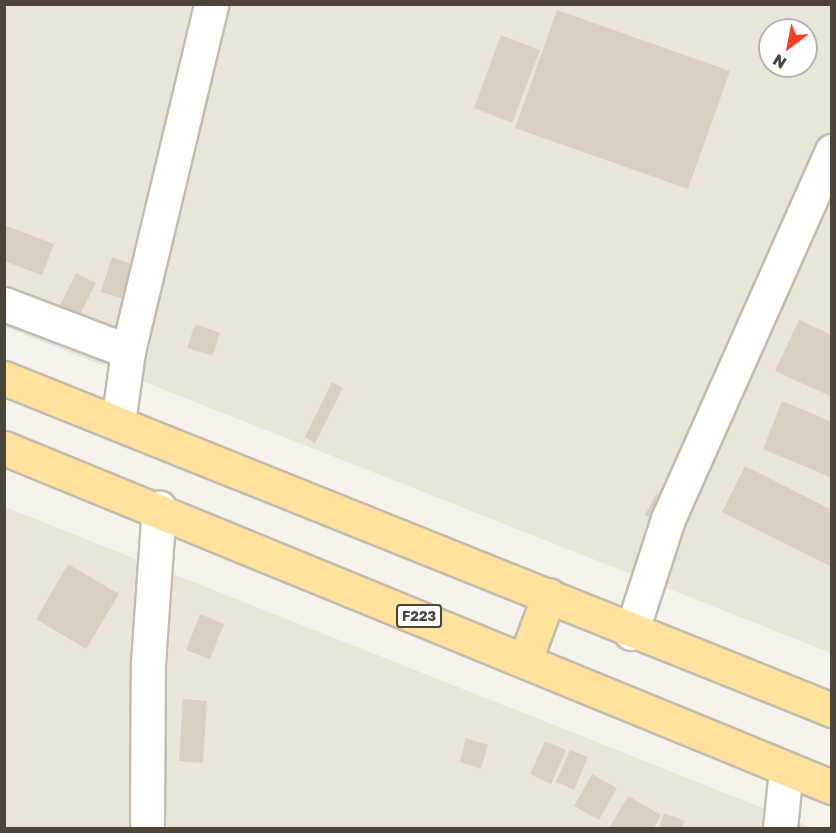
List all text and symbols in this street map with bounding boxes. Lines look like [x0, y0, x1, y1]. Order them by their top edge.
north arrow [758, 18, 818, 78]
text: N [769, 50, 790, 73]
road number: F223 [395, 605, 443, 627]

